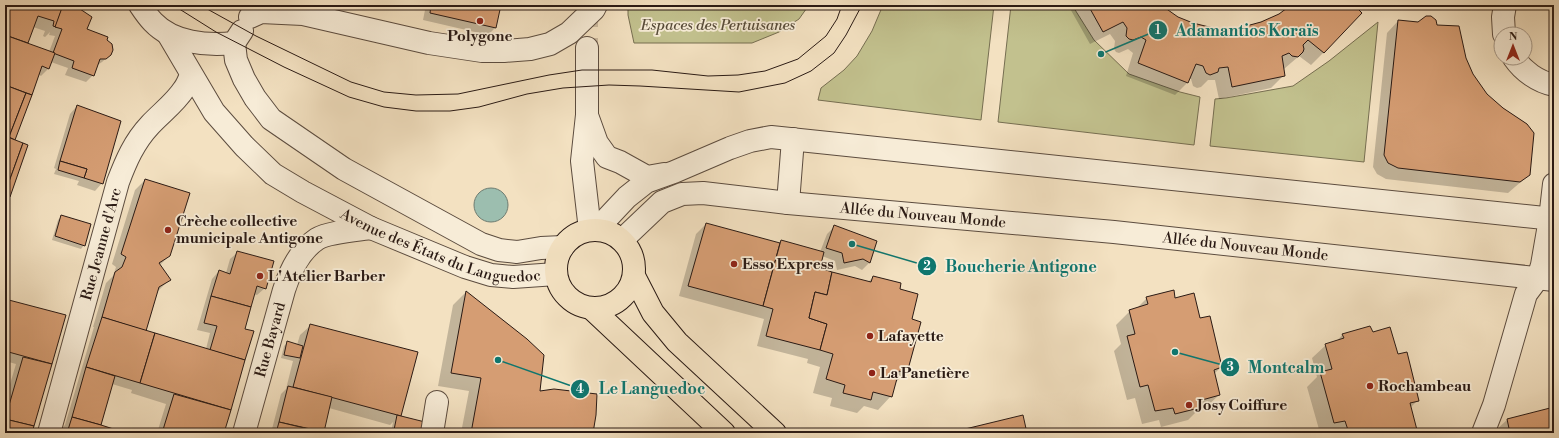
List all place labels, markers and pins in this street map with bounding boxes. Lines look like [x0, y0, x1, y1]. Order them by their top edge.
marker: Polygone [475, 16, 485, 26]
callout: Adamantios Koraïs [1148, 16, 1327, 44]
place label: Polygone [447, 27, 513, 46]
place label: Crèche collective municipale Antigone [176, 212, 323, 248]
marker: Crèche collective municipale Antigone [163, 225, 173, 235]
callout: Boucherie Antigone [917, 252, 1104, 280]
place label: Esso Express [742, 255, 834, 274]
marker: Esso Express [729, 259, 739, 269]
place label: L'Atelier Barber [268, 267, 386, 286]
marker: L'Atelier Barber [255, 271, 265, 281]
place label: Lafayette [878, 327, 944, 346]
marker: Lafayette [865, 331, 875, 341]
callout: Montcalm [1220, 353, 1333, 381]
place label: La Panetière [880, 364, 970, 383]
marker: La Panetière [867, 368, 877, 378]
callout: Le Languedoc [570, 375, 713, 403]
place label: Rochambeau [1378, 377, 1472, 396]
marker: Rochambeau [1365, 381, 1375, 391]
place label: Josy Coiffure [1195, 396, 1287, 415]
marker: Josy Coiffure [1184, 400, 1194, 410]

